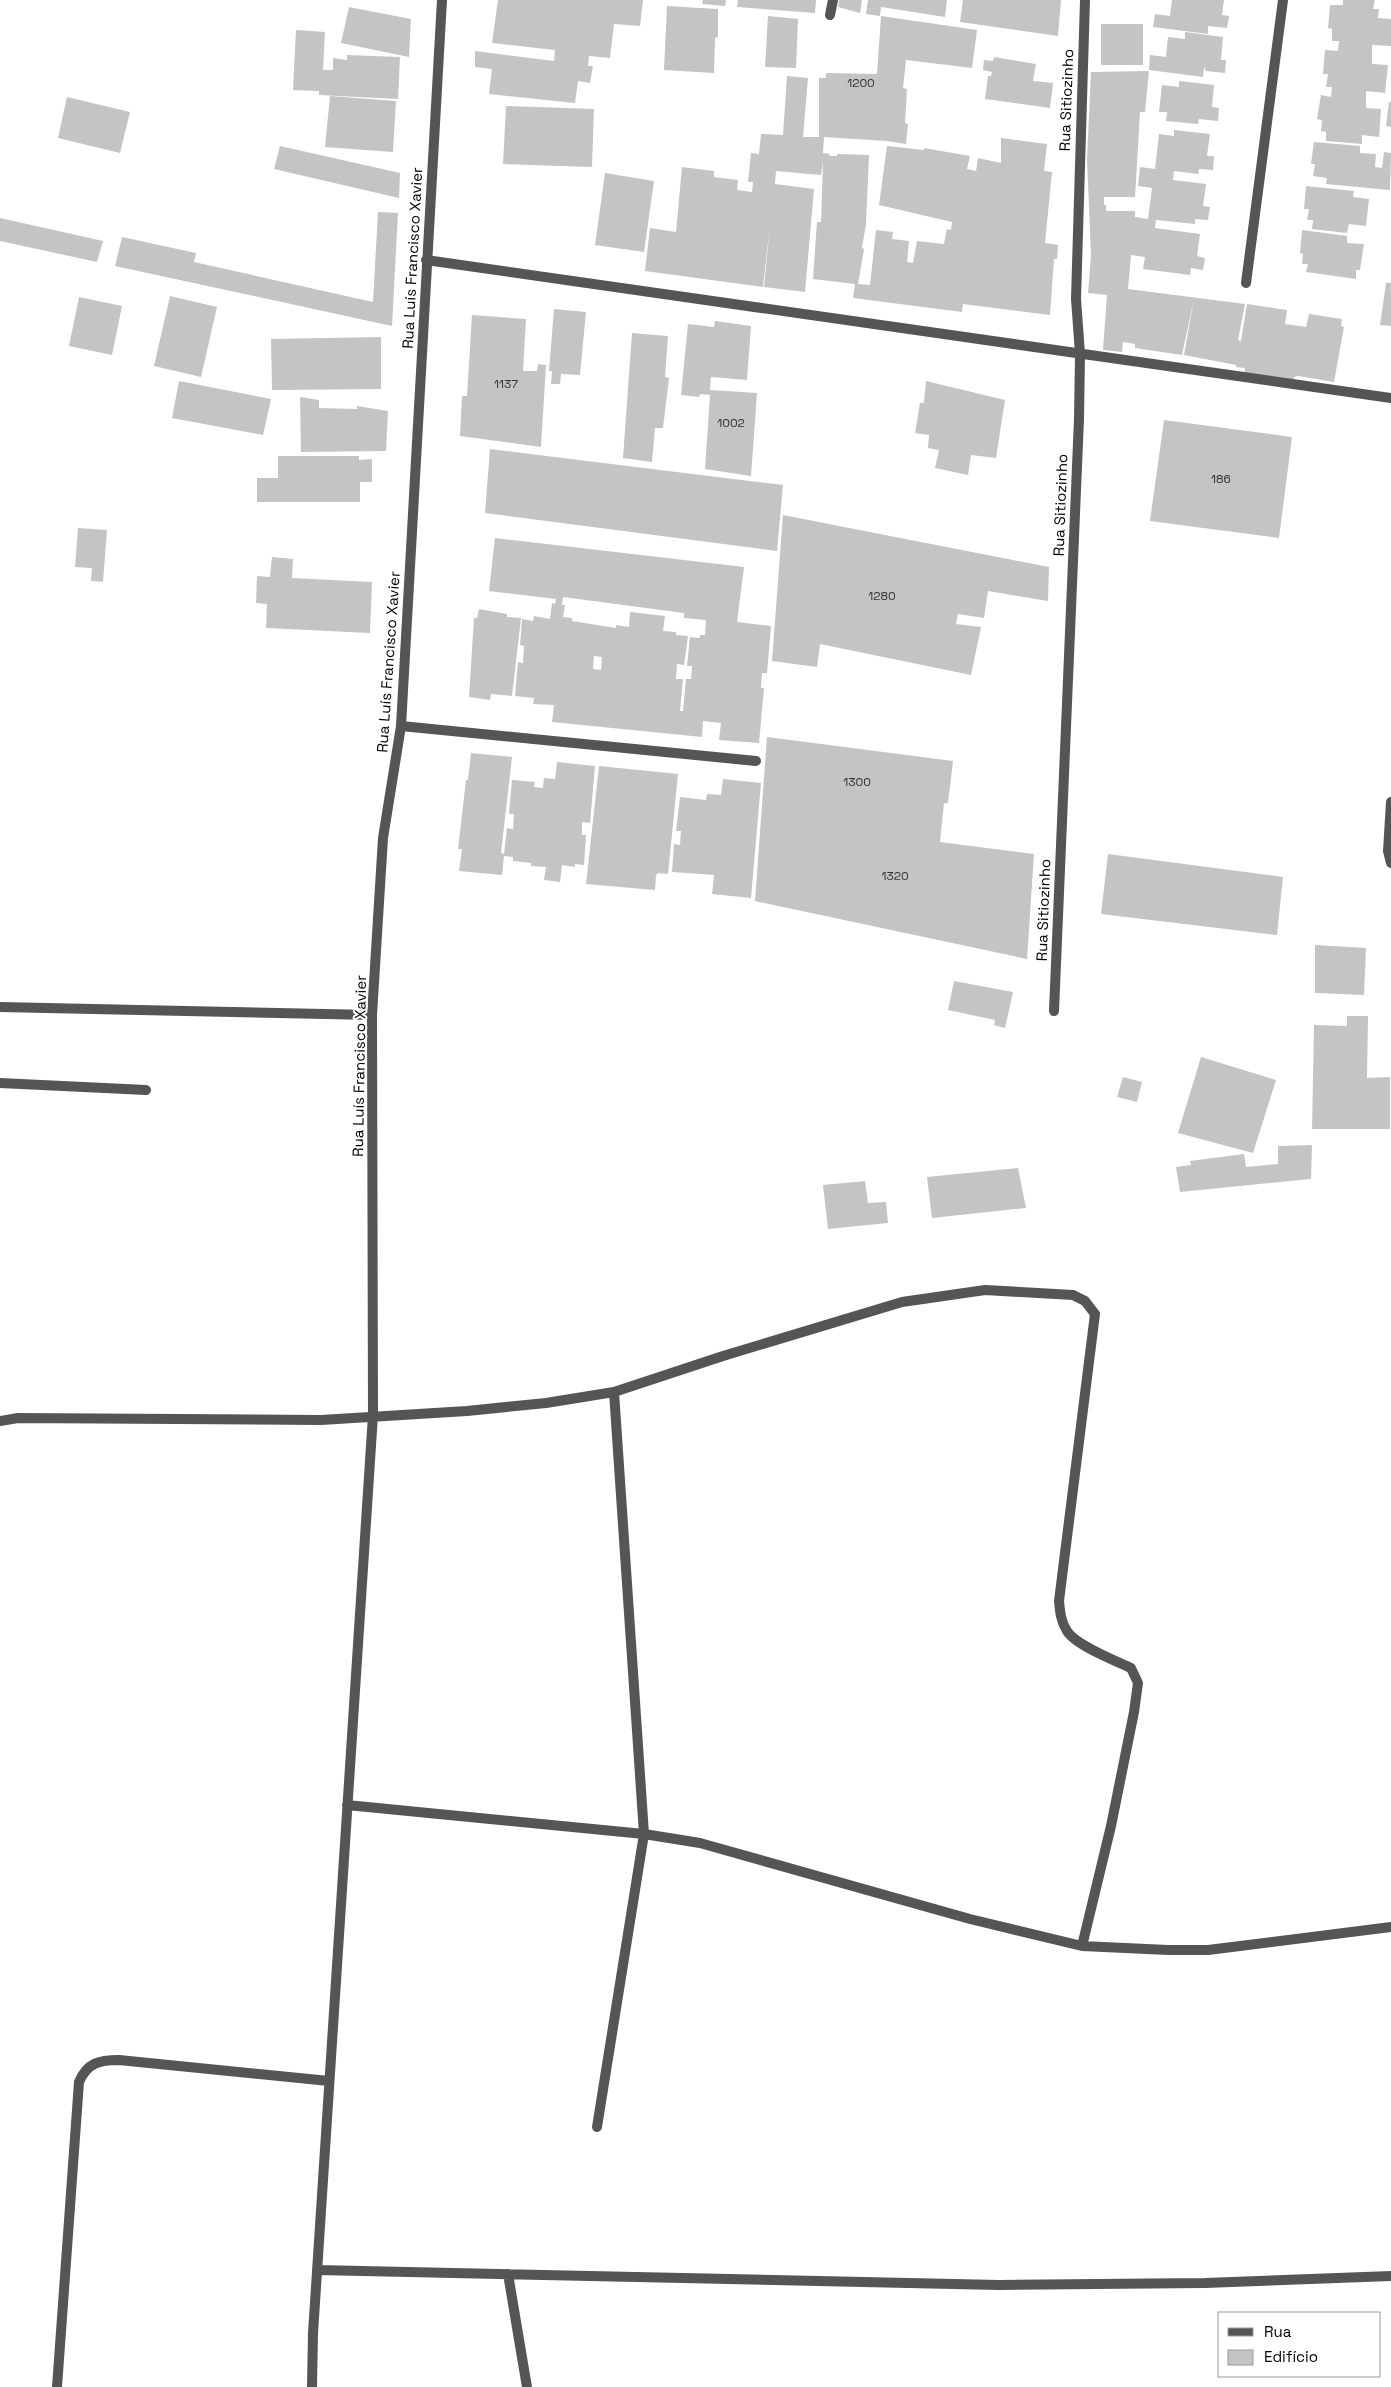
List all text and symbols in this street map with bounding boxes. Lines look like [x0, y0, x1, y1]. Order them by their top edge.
street label: Rua Sitiozinho [1055, 48, 1077, 152]
house number: 1200 [847, 75, 875, 91]
street label: Rua Luís Francisco Xavier [398, 166, 426, 349]
house number: 1137 [494, 376, 518, 392]
house number: 1002 [717, 415, 745, 431]
street label: Rua Sitiozinho [1049, 453, 1071, 557]
house number: 186 [1211, 471, 1231, 487]
street label: Rua Luís Francisco Xavier [372, 570, 404, 753]
house number: 1280 [868, 588, 896, 604]
house number: 1300 [843, 774, 871, 790]
street label: Rua Sitiozinho [1032, 858, 1054, 962]
house number: 1320 [881, 868, 909, 884]
street label: Rua Luís Francisco Xavier [348, 975, 370, 1157]
legend [1218, 2312, 1381, 2377]
text: Rua [1264, 2322, 1292, 2341]
text: Edifício [1264, 2347, 1318, 2366]

